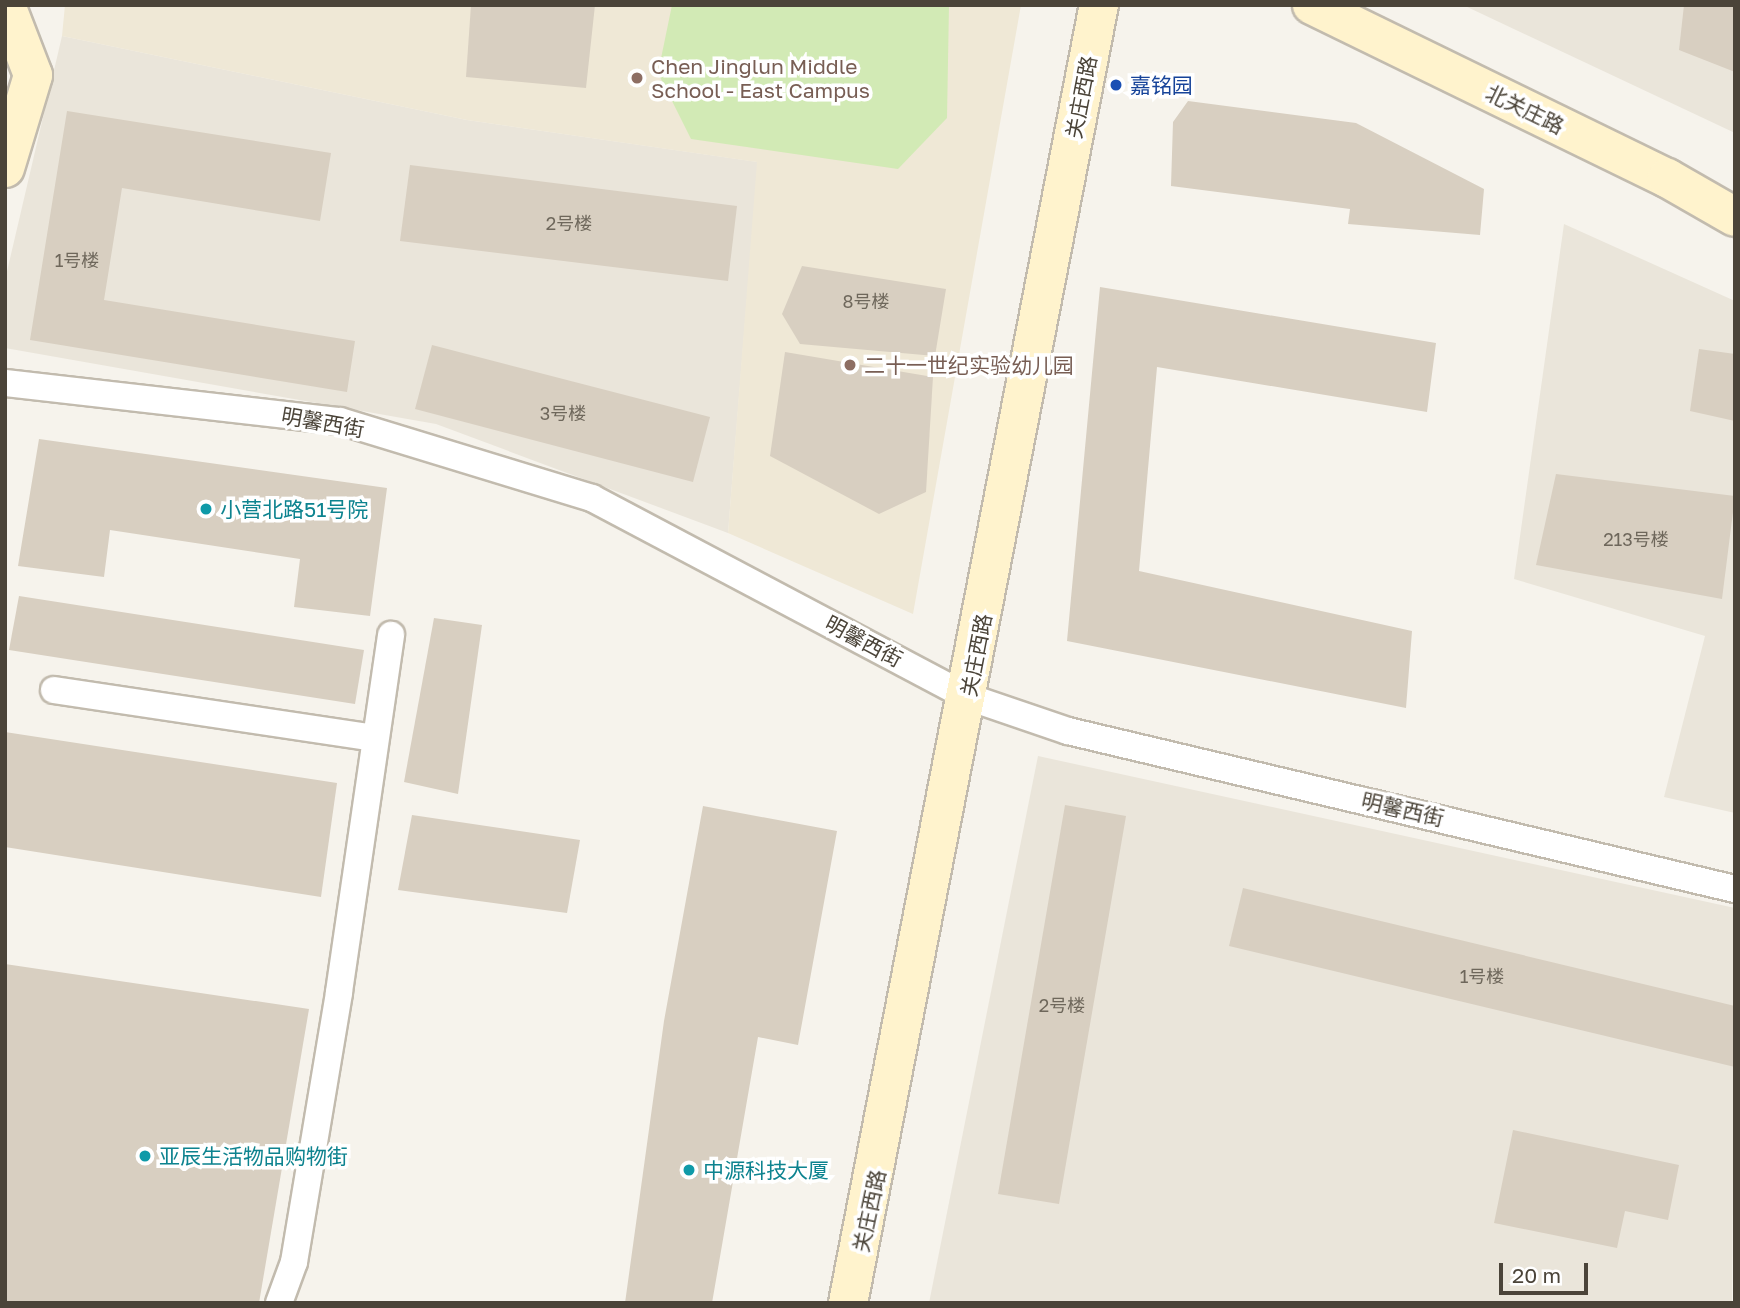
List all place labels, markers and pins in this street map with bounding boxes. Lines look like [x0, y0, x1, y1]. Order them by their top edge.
place label: Chen Jinglun Middle School - East Campus [651, 53, 870, 103]
marker: Chen Jinglun Middle School - East Campus [629, 70, 645, 86]
place label: 嘉铭园 [1130, 72, 1193, 98]
marker: 嘉铭园 [1108, 77, 1124, 93]
place label: 二十一世纪实验幼儿园 [864, 352, 1074, 378]
marker: 二十一世纪实验幼儿园 [842, 357, 858, 373]
place label: 小营北路51号院 [220, 496, 368, 522]
marker: 小营北路51号院 [198, 501, 214, 517]
place label: 亚辰生活物品购物街 [159, 1143, 348, 1169]
marker: 亚辰生活物品购物街 [137, 1148, 153, 1164]
place label: 中源科技大厦 [703, 1157, 829, 1183]
marker: 中源科技大厦 [681, 1162, 697, 1178]

